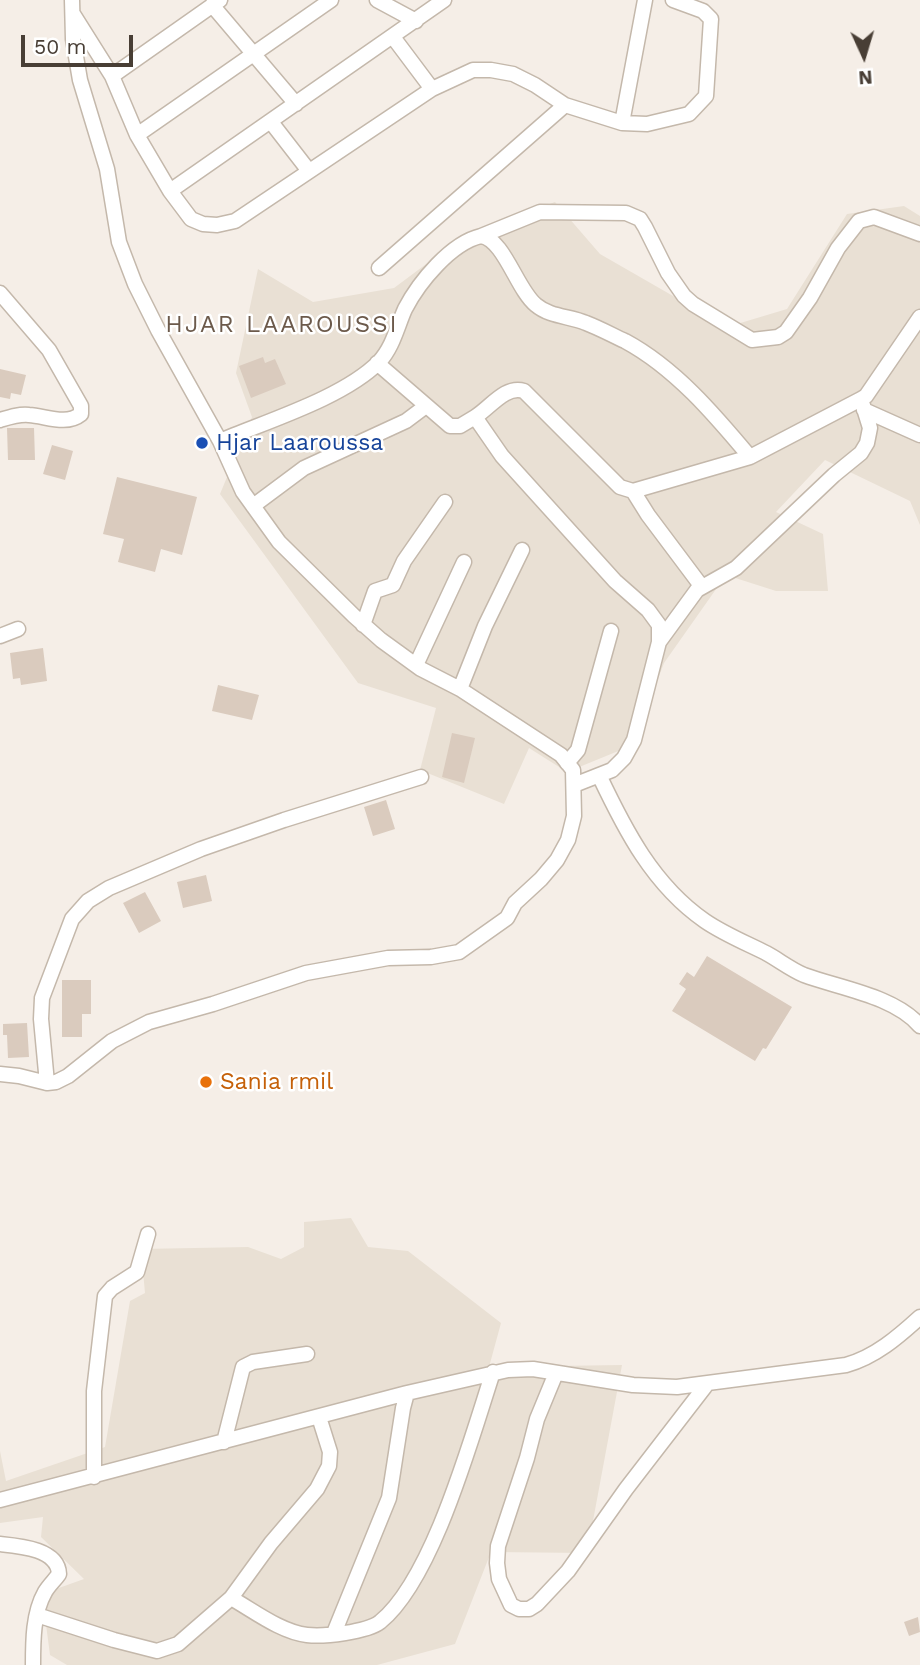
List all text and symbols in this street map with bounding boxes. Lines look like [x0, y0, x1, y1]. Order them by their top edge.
scale bar [24, 21, 136, 65]
north arrow [829, 21, 899, 91]
text: 50 m [34, 34, 86, 59]
text: N [858, 65, 873, 89]
district label: HJAR LAAROUSSI [167, 311, 397, 339]
place label: Hjar Laaroussa [216, 429, 383, 457]
marker: Hjar Laaroussa [194, 435, 210, 451]
place label: Sania rmil [220, 1068, 333, 1096]
marker: Sania rmil [198, 1074, 214, 1090]

